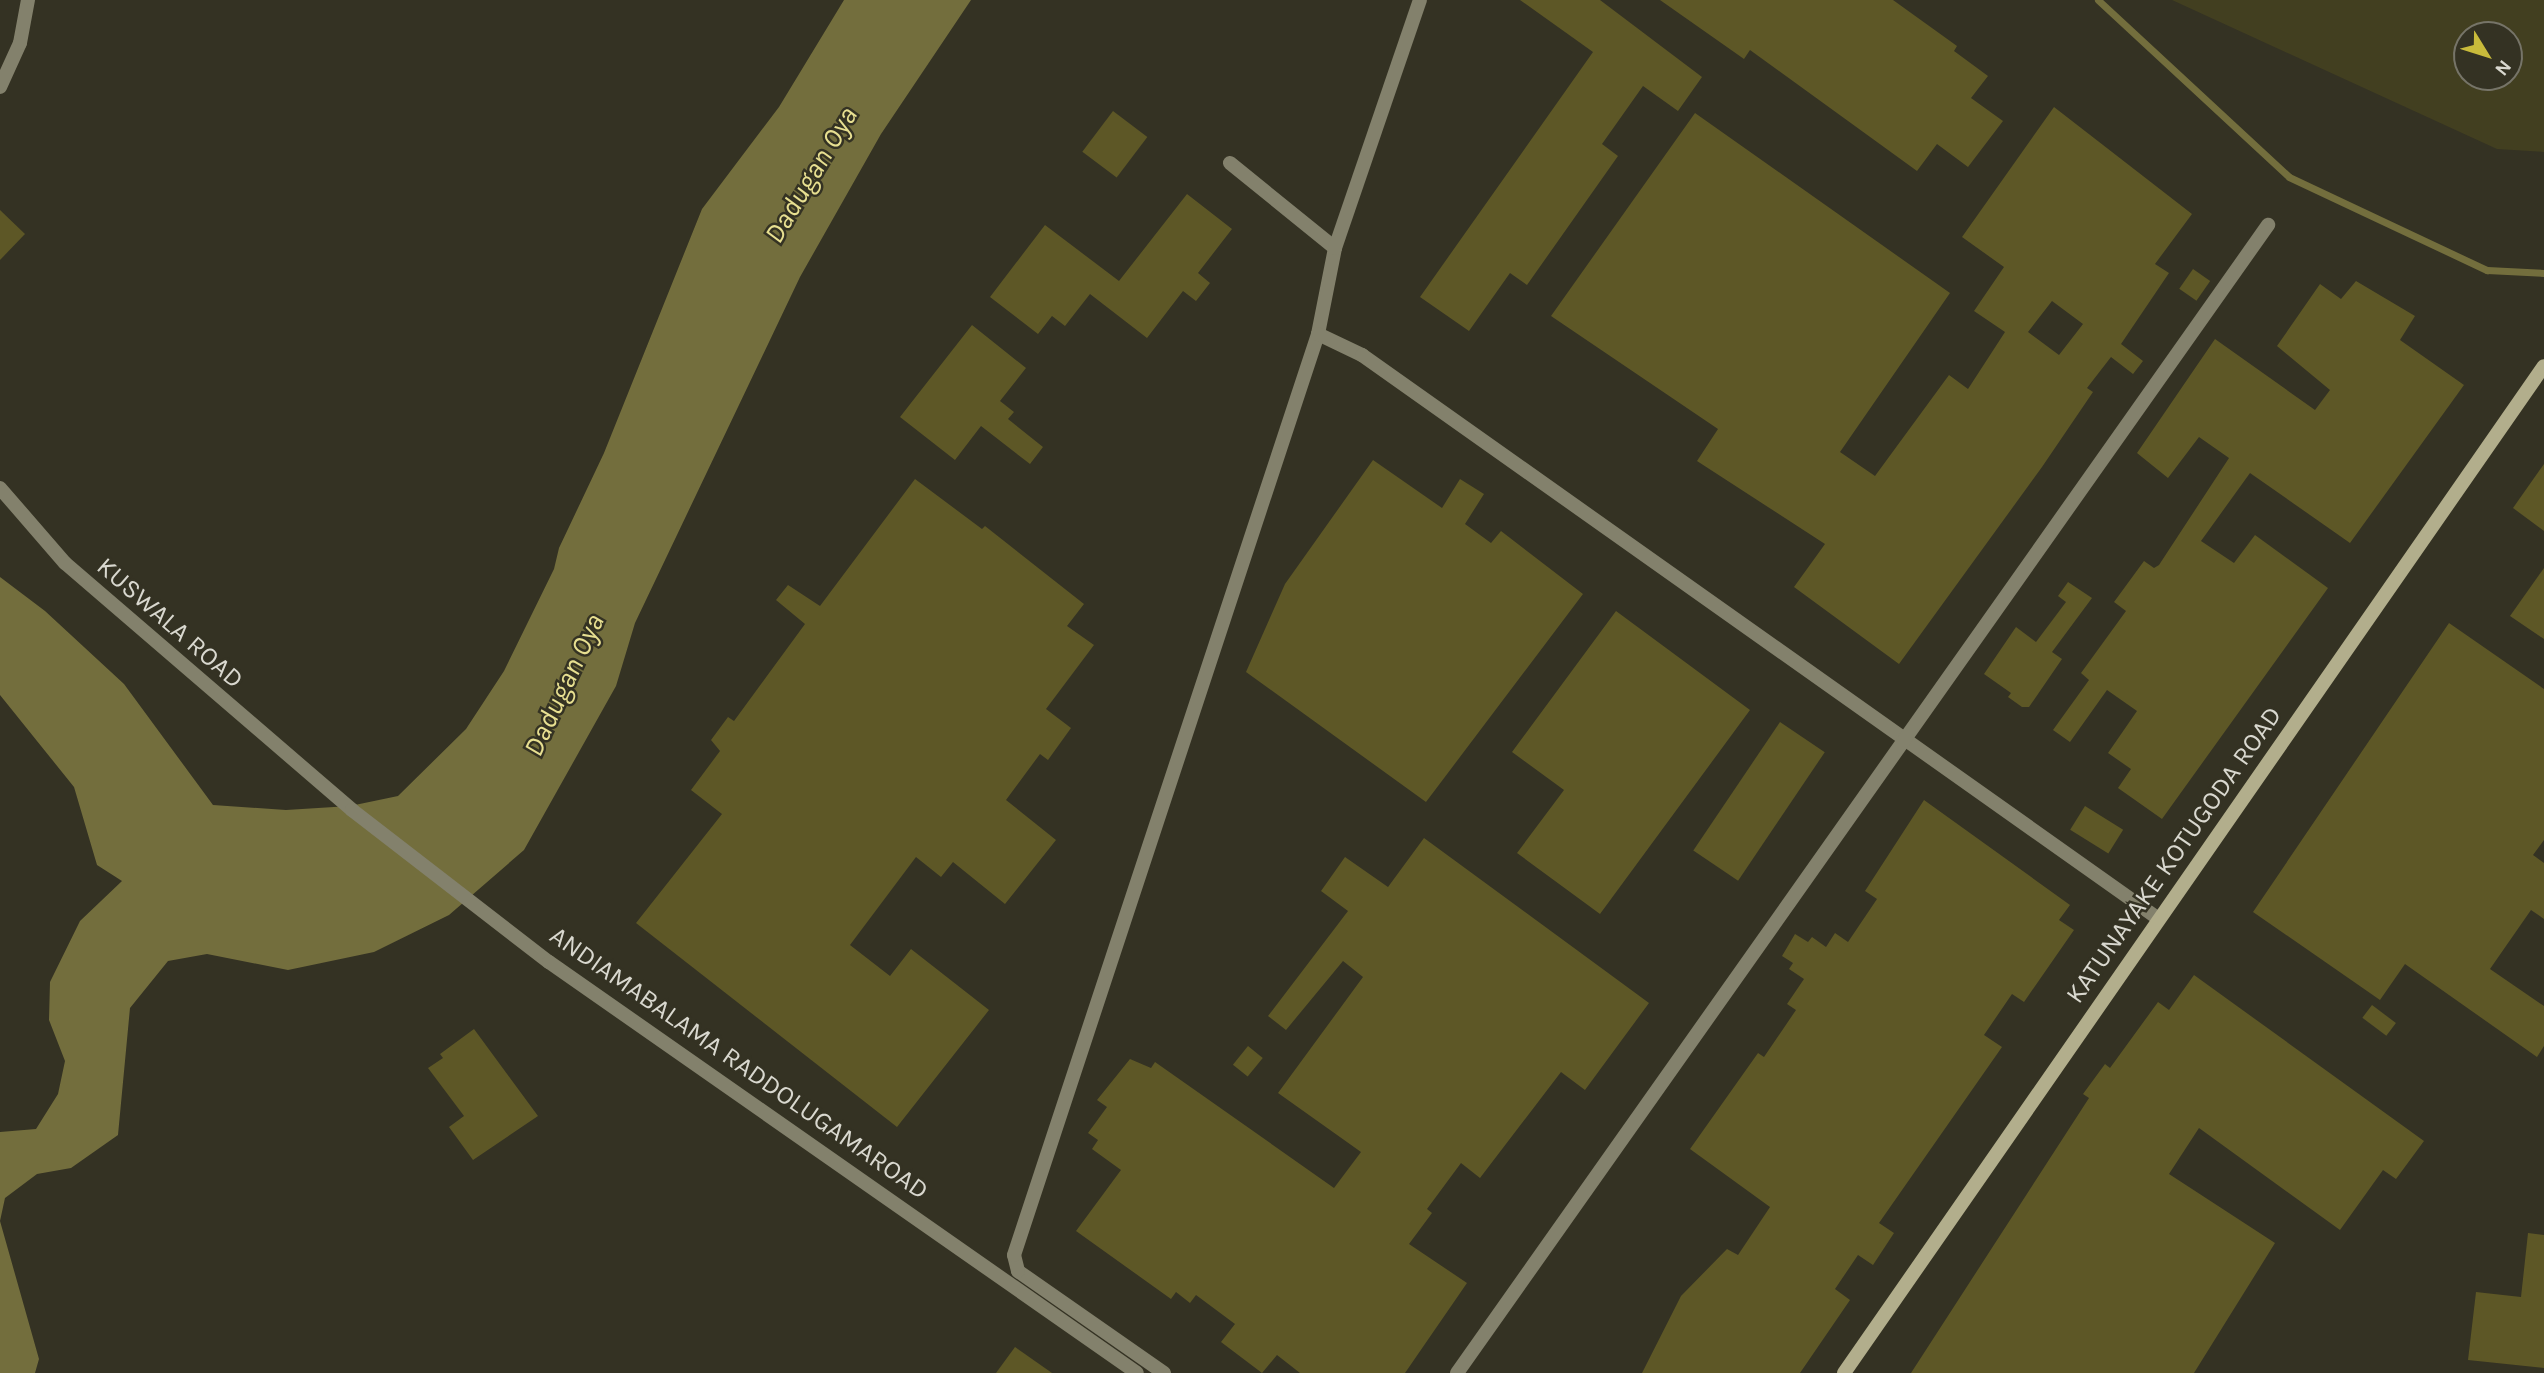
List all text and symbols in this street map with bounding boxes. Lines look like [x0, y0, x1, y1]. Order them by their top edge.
north arrow [2453, 21, 2523, 91]
text: N [2490, 56, 2516, 80]
water label: Dadugan Oya [757, 101, 865, 249]
street label: KUSWALA ROAD [90, 551, 250, 695]
water label: Dadugan Oya [516, 609, 612, 761]
street label: KATUNAYAKE KOTUGODA ROAD [2059, 701, 2289, 1009]
street label: ANDIAMABALAMA RADDOLUGAMAROAD [544, 920, 934, 1206]

